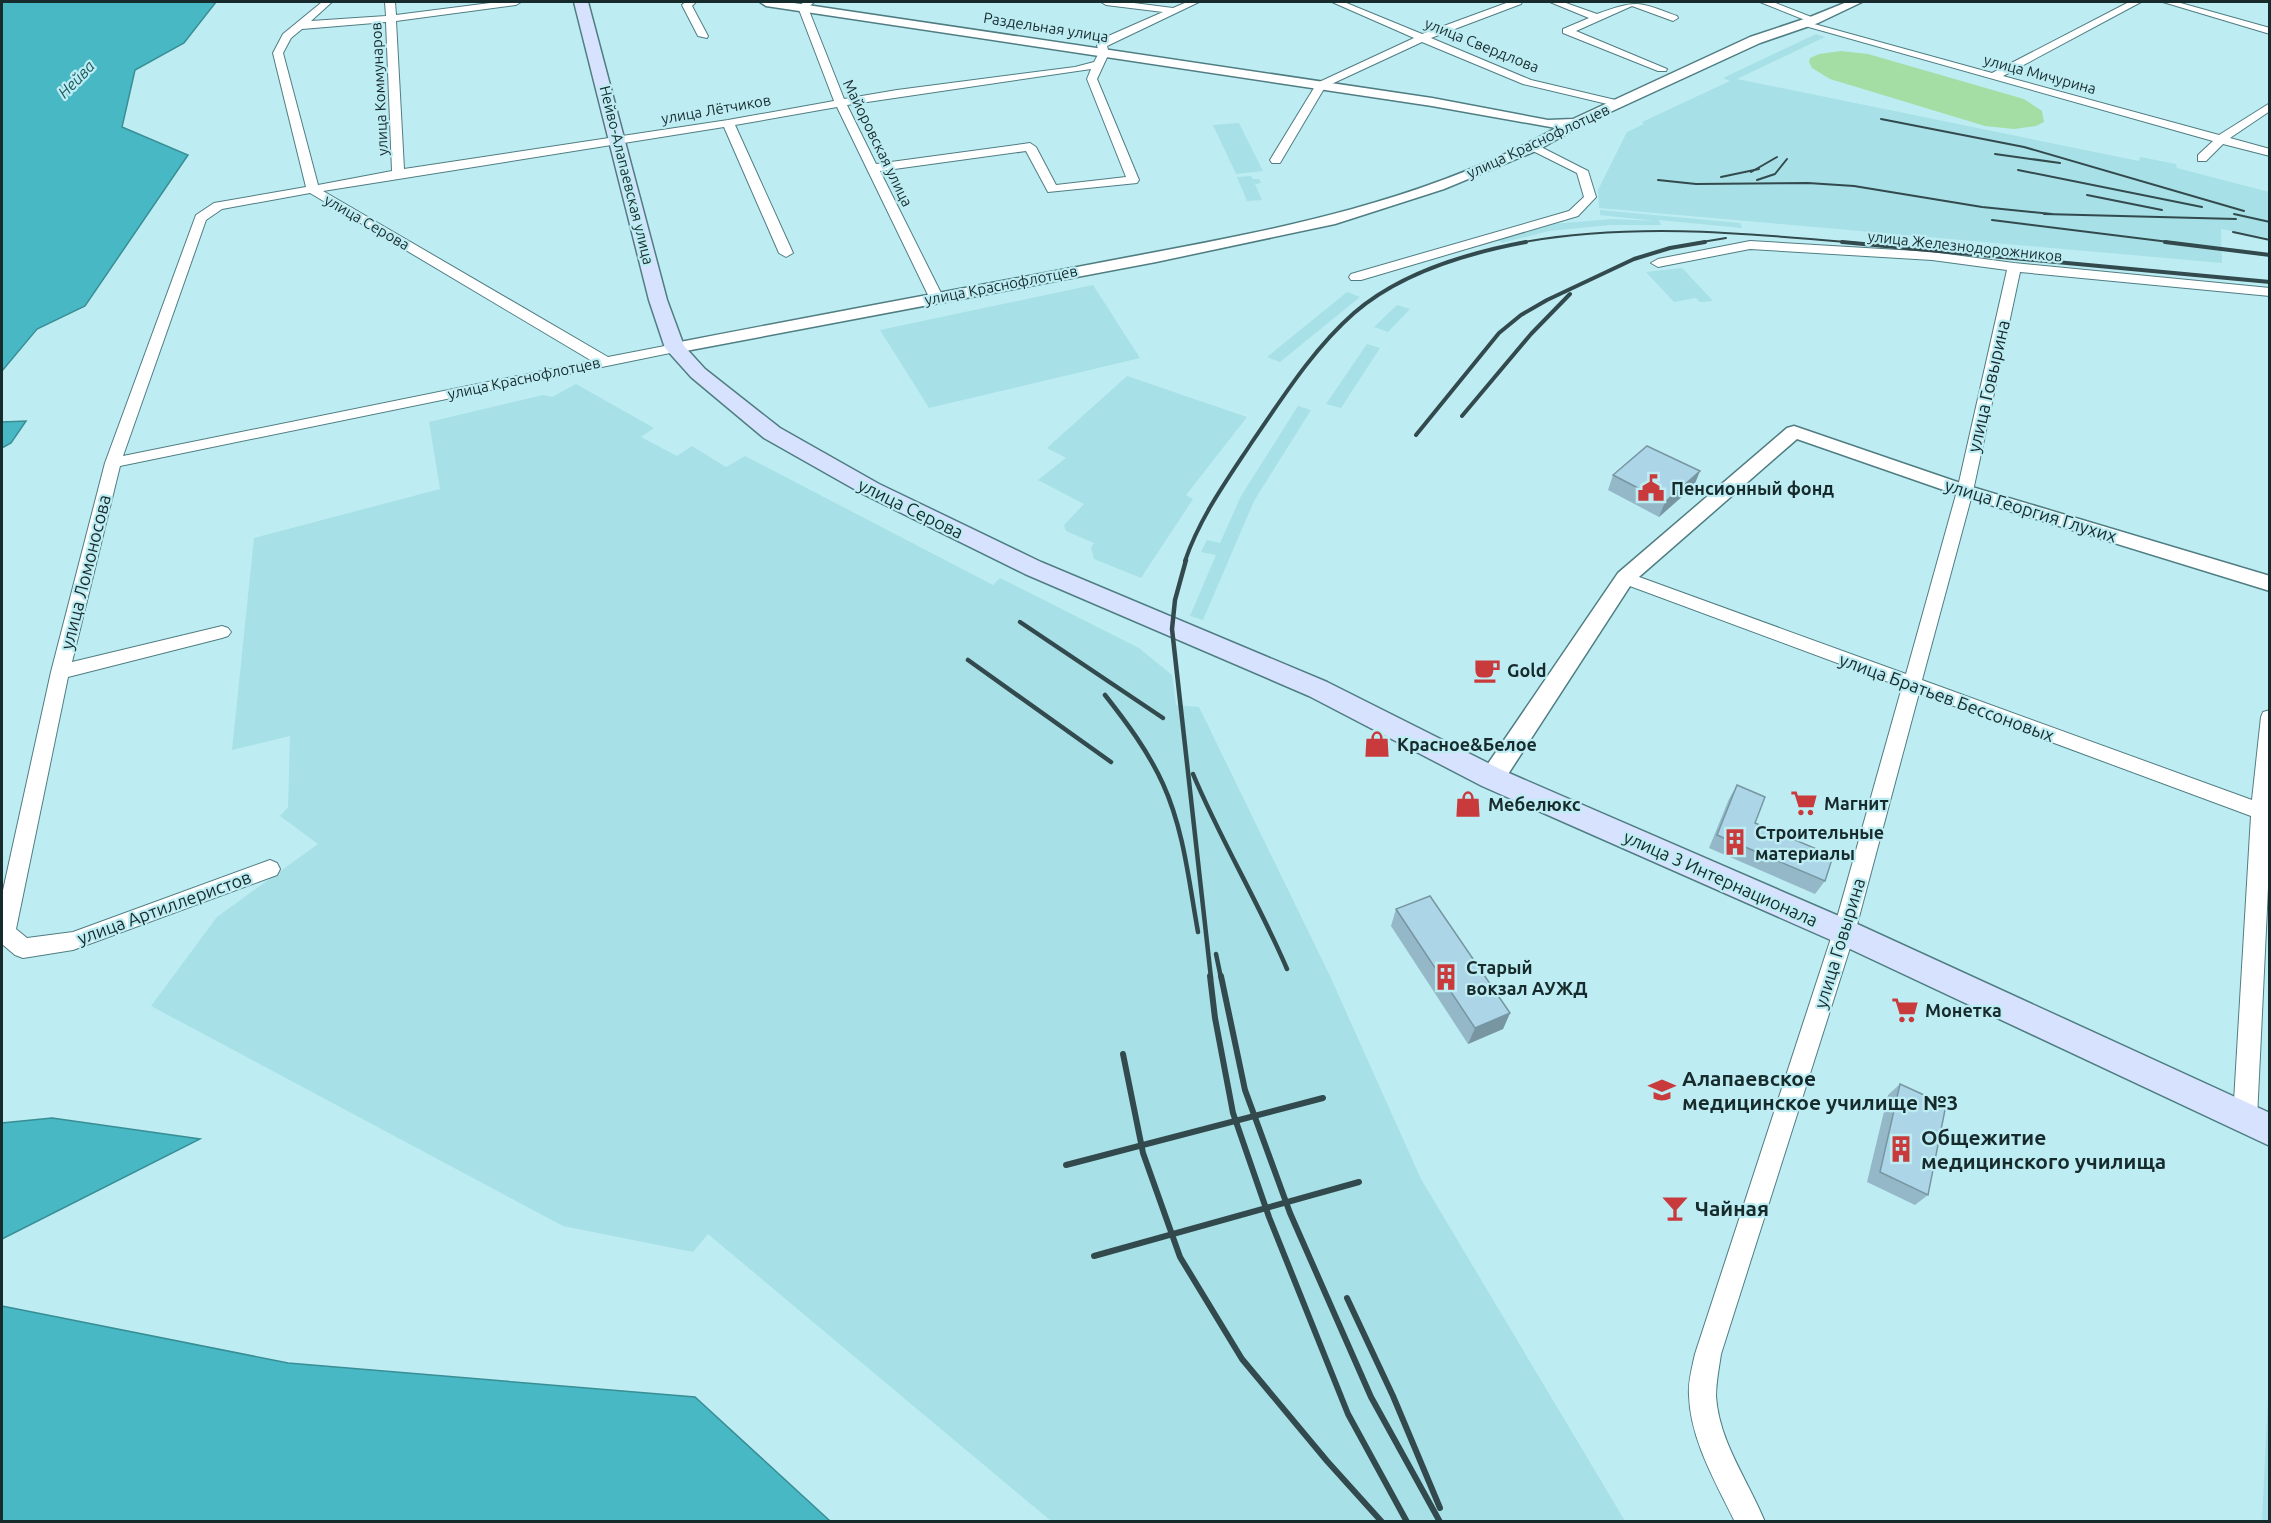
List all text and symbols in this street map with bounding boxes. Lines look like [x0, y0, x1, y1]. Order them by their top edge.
street label: Раздельная улица [982, 9, 1110, 45]
street label: улица Свердлова [1422, 14, 1542, 76]
street label: улица Коммунаров [367, 22, 391, 156]
street label: улица Мичурина [1982, 51, 2098, 97]
water label: Нейва [54, 56, 98, 101]
street label: Майоровская улица [840, 77, 916, 209]
street label: Нейво-Алапаевская улица [597, 84, 657, 266]
street label: улица Лётчиков [660, 91, 772, 127]
street label: улица Краснофлотцев [1464, 100, 1612, 182]
street label: улица Серова [321, 191, 413, 253]
street label: улица Железнодорожников [1867, 227, 2063, 265]
street label: улица Краснофлотцев [923, 262, 1079, 308]
street label: улица Говырина [1963, 318, 2013, 454]
street label: улица Краснофлотцев [446, 354, 602, 402]
public building icon: Пенсионный фонд [1636, 473, 1666, 503]
street label: улица Серова [855, 474, 967, 542]
street label: улица Георгия Глухих [1943, 474, 2119, 546]
place label: Пенсионный фонд [1671, 478, 1834, 498]
street label: улица Ломоносова [56, 492, 114, 652]
street label: улица Братьев Бессоновых [1837, 649, 2057, 745]
cafe icon: Gold [1472, 655, 1502, 685]
place label: Gold [1507, 660, 1547, 680]
shop icon: Красное&Белое [1362, 729, 1392, 759]
place label: Красное&Белое [1397, 734, 1537, 754]
supermarket icon: Магнит [1789, 788, 1819, 818]
shop icon: Мебелюкс [1453, 789, 1483, 819]
place label: Магнит [1824, 793, 1888, 813]
place label: Мебелюкс [1488, 794, 1581, 814]
place label: Строительные материалы [1755, 822, 1884, 863]
street label: улица 3 Интернационала [1621, 826, 1821, 930]
building icon: Строительные материалы [1720, 827, 1750, 857]
street label: улица Артиллеристов [74, 866, 254, 948]
street label: улица Говырина [1810, 875, 1868, 1011]
place label: Старый вокзал АУЖД [1466, 957, 1588, 998]
building icon: Старый вокзал АУЖД [1431, 962, 1461, 992]
supermarket icon: Монетка [1890, 995, 1920, 1025]
place label: Монетка [1925, 1000, 2002, 1020]
place label: Алапаевское медицинское училище №3 [1682, 1066, 1958, 1114]
school or university icon: Алапаевское медицинское училище №3 [1647, 1075, 1677, 1105]
place label: Общежитие медицинского училища [1921, 1125, 2166, 1173]
building icon: Общежитие медицинского училища [1886, 1134, 1916, 1164]
bar icon: Чайная [1660, 1193, 1690, 1223]
place label: Чайная [1695, 1196, 1769, 1220]

